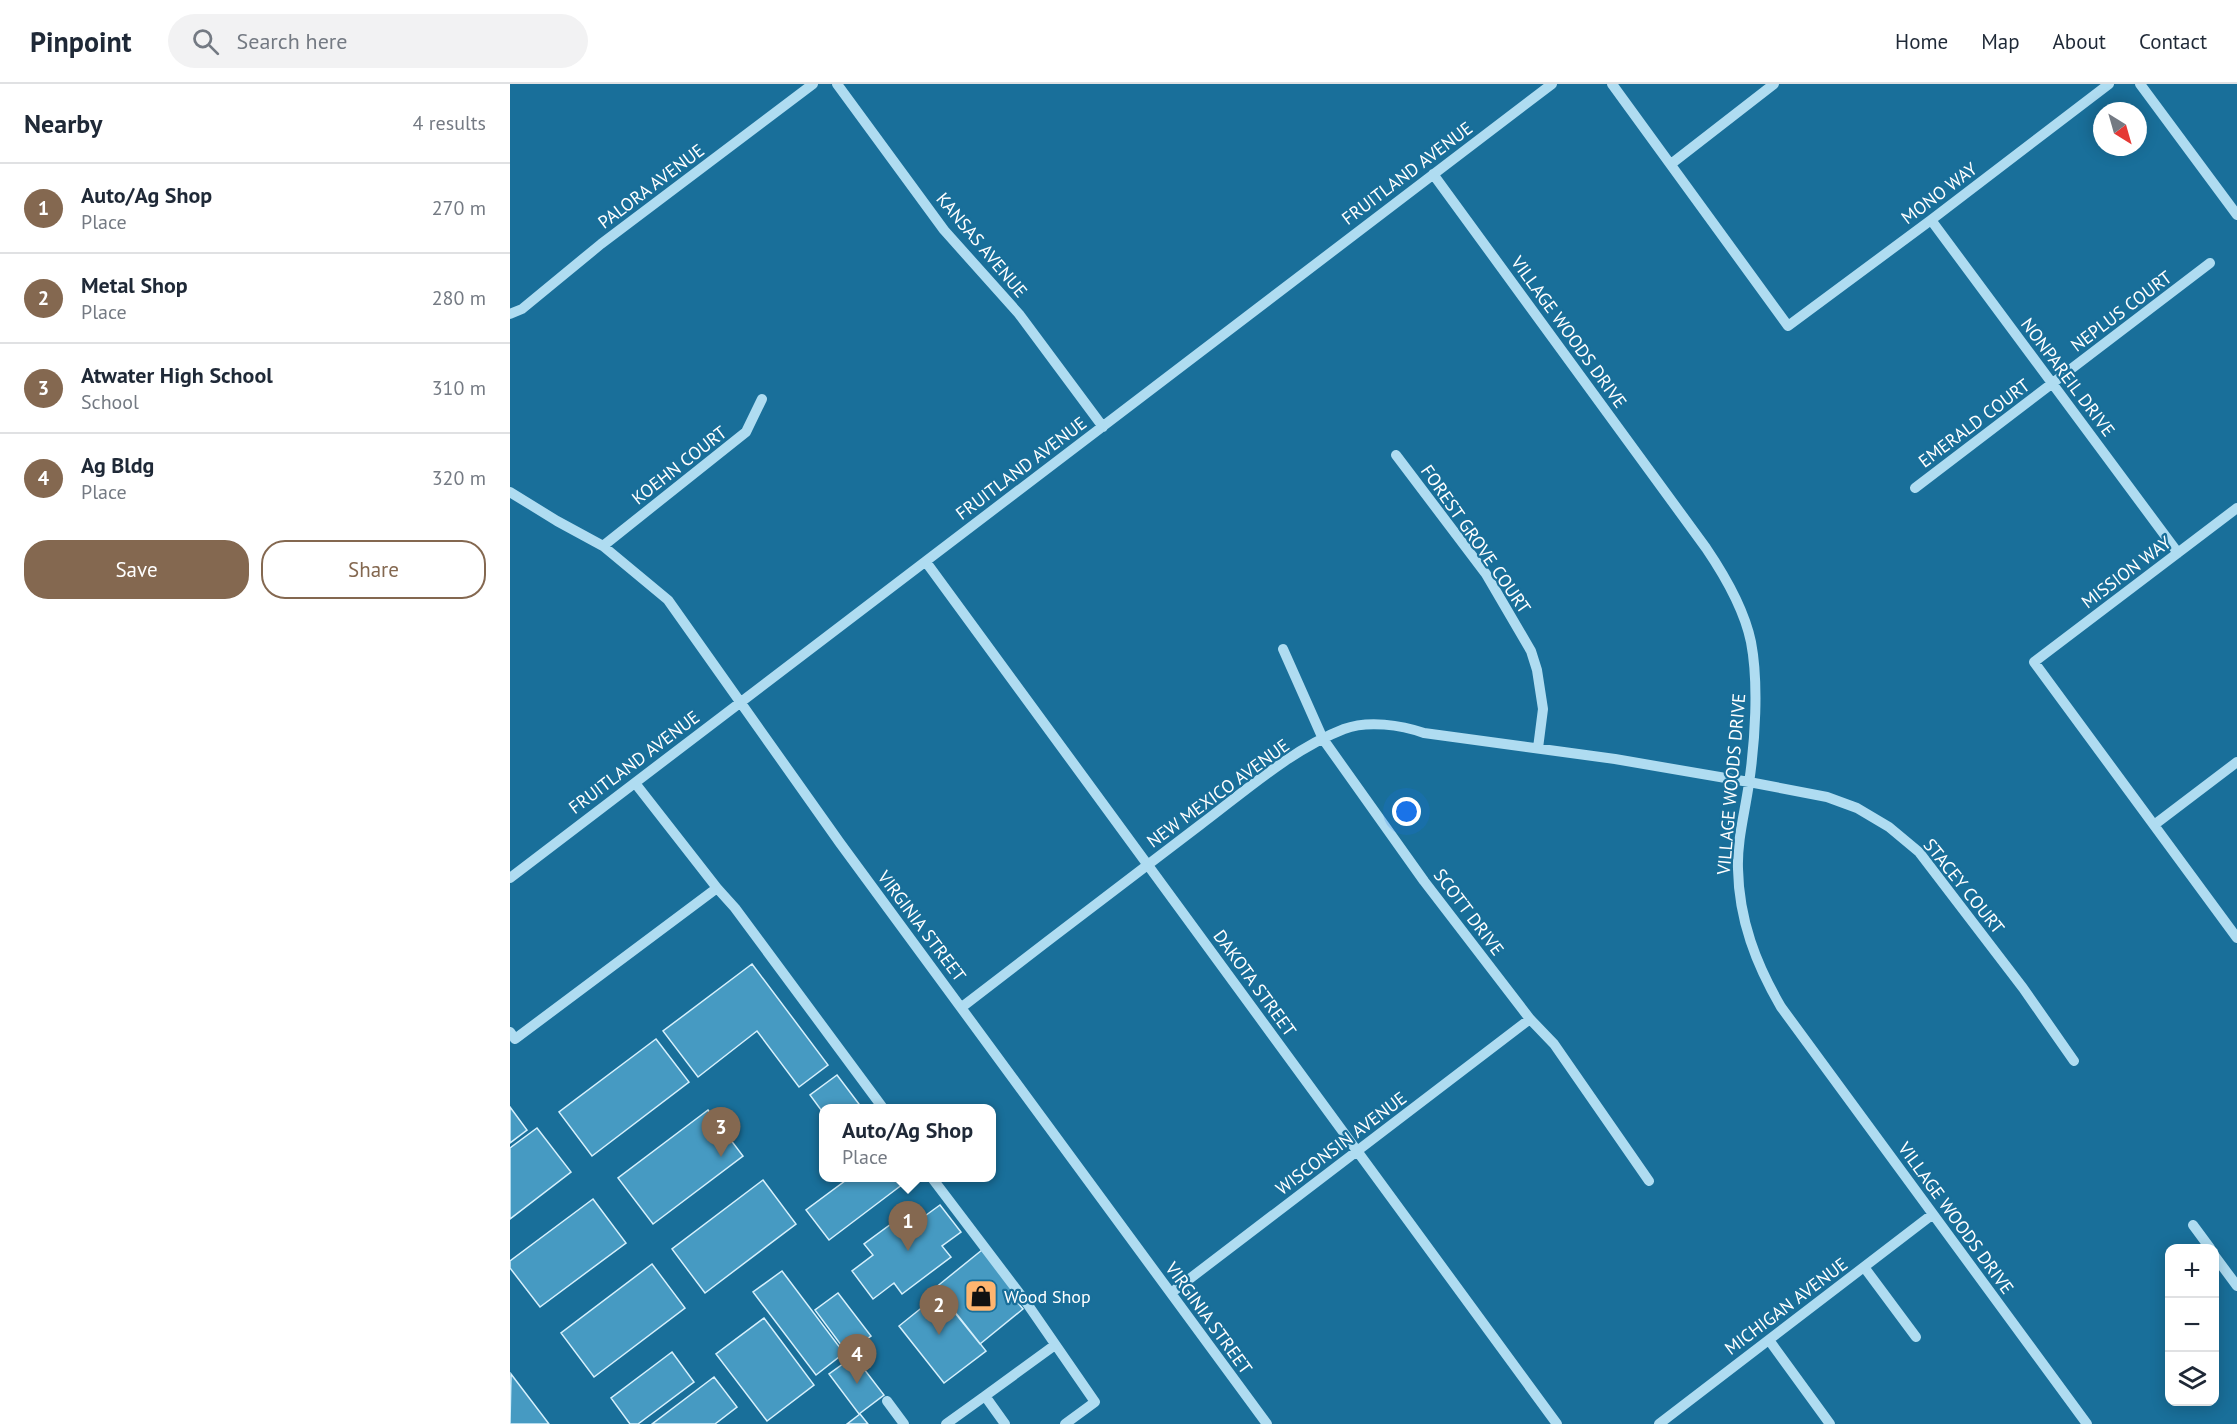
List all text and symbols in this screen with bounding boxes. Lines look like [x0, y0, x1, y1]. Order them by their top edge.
search box [168, 14, 588, 68]
text: Pinpoint [30, 23, 132, 60]
icon: search [189, 25, 222, 58]
text: Search here [237, 27, 347, 55]
text: Home [1895, 28, 1948, 55]
text: Map [1981, 28, 2020, 55]
text: About [2053, 28, 2106, 55]
text: Contact [2139, 28, 2207, 55]
north arrow [2093, 102, 2147, 156]
text: Nearby [24, 107, 102, 140]
text: 4 results [413, 110, 486, 136]
street label: FRUITLAND AVENUE [1337, 116, 1477, 230]
street label: PALORA AVENUE [593, 139, 709, 233]
street label: MONO WAY [1896, 157, 1982, 229]
text: Auto/Ag Shop [81, 181, 212, 209]
street label: KANSAS AVENUE [931, 188, 1033, 302]
text: 1 [38, 195, 49, 221]
text: 270 m [432, 195, 486, 221]
text: Place [81, 209, 127, 235]
street label: VILLAGE WOODS DRIVE [1506, 251, 1632, 413]
street label: NEPLUS COURT [2066, 265, 2176, 357]
text: Metal Shop [81, 271, 188, 299]
text: 2 [38, 285, 49, 311]
text: 280 m [432, 285, 486, 311]
text: Place [81, 299, 127, 325]
street label: NONPAREIL DRIVE [2016, 313, 2120, 441]
text: Atwater High School [81, 361, 273, 389]
street label: EMERALD COURT [1914, 374, 2034, 472]
text: 3 [38, 375, 49, 401]
text: 310 m [432, 375, 486, 401]
text: School [81, 389, 139, 415]
street label: FRUITLAND AVENUE [951, 411, 1091, 525]
street label: KOEHN COURT [627, 421, 731, 509]
text: Ag Bldg [81, 451, 154, 479]
street label: FOREST GROVE COURT [1416, 460, 1536, 618]
text: 4 [38, 465, 49, 491]
text: 320 m [432, 465, 486, 491]
text: Place [81, 479, 127, 505]
street label: MISSION WAY [2077, 531, 2175, 613]
button: Save [24, 540, 249, 599]
button: Share [261, 540, 486, 599]
street label: VILLAGE WOODS DRIVE [1712, 692, 1750, 877]
street label: FRUITLAND AVENUE [564, 705, 704, 819]
street label: NEW MEXICO AVENUE [1142, 734, 1294, 852]
your location [1392, 797, 1421, 826]
street label: STACEY COURT [1918, 834, 2010, 938]
street label: SCOTT DRIVE [1429, 864, 1509, 960]
street label: VIRGINIA STREET [872, 865, 971, 986]
street label: DAKOTA STREET [1209, 925, 1301, 1041]
street label: WISCONSIN AVENUE [1271, 1086, 1411, 1200]
popup [819, 1104, 996, 1182]
pin: 3 [702, 1108, 740, 1157]
text: Auto/Ag Shop [842, 1116, 973, 1144]
street label: VILLAGE WOODS DRIVE [1893, 1137, 2019, 1299]
text: Place [842, 1144, 888, 1170]
pin: 1 [888, 1202, 928, 1251]
map controls [2165, 1244, 2219, 1406]
button: + [2165, 1244, 2219, 1298]
street label: MICHIGAN AVENUE [1720, 1252, 1852, 1360]
street label: VIRGINIA STREET [1160, 1257, 1257, 1379]
shop icon: Wood Shop [963, 1278, 999, 1314]
place label: Wood Shop [1004, 1285, 1091, 1308]
pin: 2 [920, 1286, 958, 1335]
button: − [2165, 1298, 2219, 1352]
pin: 4 [838, 1334, 876, 1384]
button: layers [2165, 1352, 2219, 1406]

